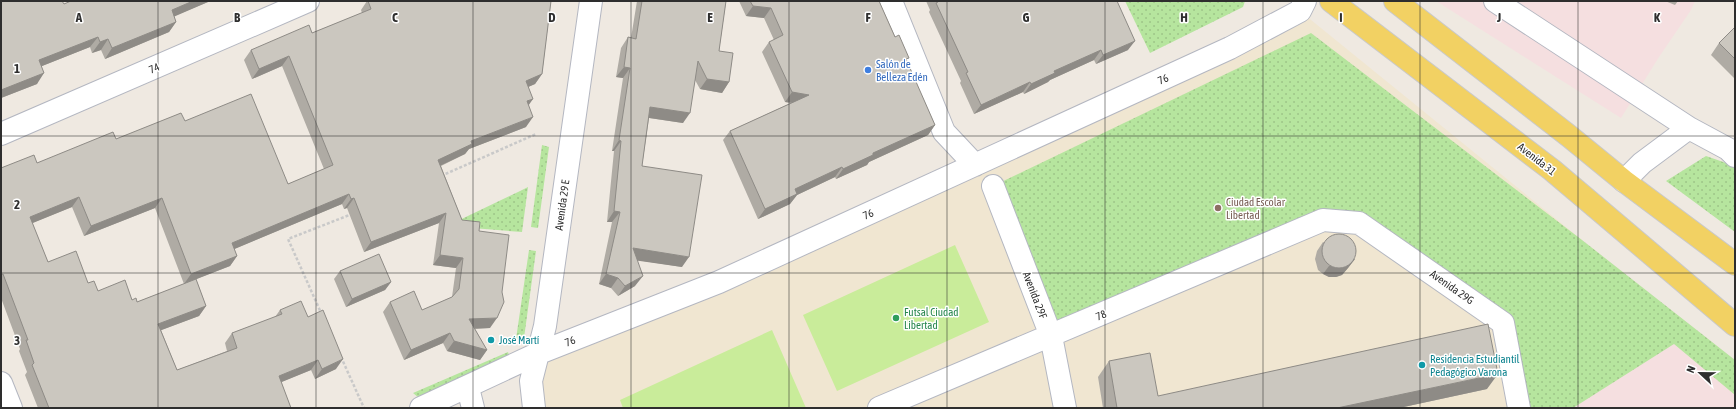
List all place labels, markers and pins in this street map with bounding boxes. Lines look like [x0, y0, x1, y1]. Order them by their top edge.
place label: Salón de Belleza Edén [876, 58, 928, 83]
marker: Salón de Belleza Edén [863, 65, 873, 75]
place label: Ciudad Escolar Libertad [1226, 196, 1286, 221]
marker: Ciudad Escolar Libertad [1213, 203, 1223, 213]
place label: Futsal Ciudad Libertad [904, 306, 959, 331]
marker: Futsal Ciudad Libertad [891, 313, 901, 323]
place label: José Martí [499, 334, 540, 346]
marker: José Martí [486, 335, 496, 345]
place label: Residencia Estudiantil Pedagógico Varona [1430, 353, 1520, 378]
marker: Residencia Estudiantil Pedagógico Varona [1417, 360, 1427, 370]

